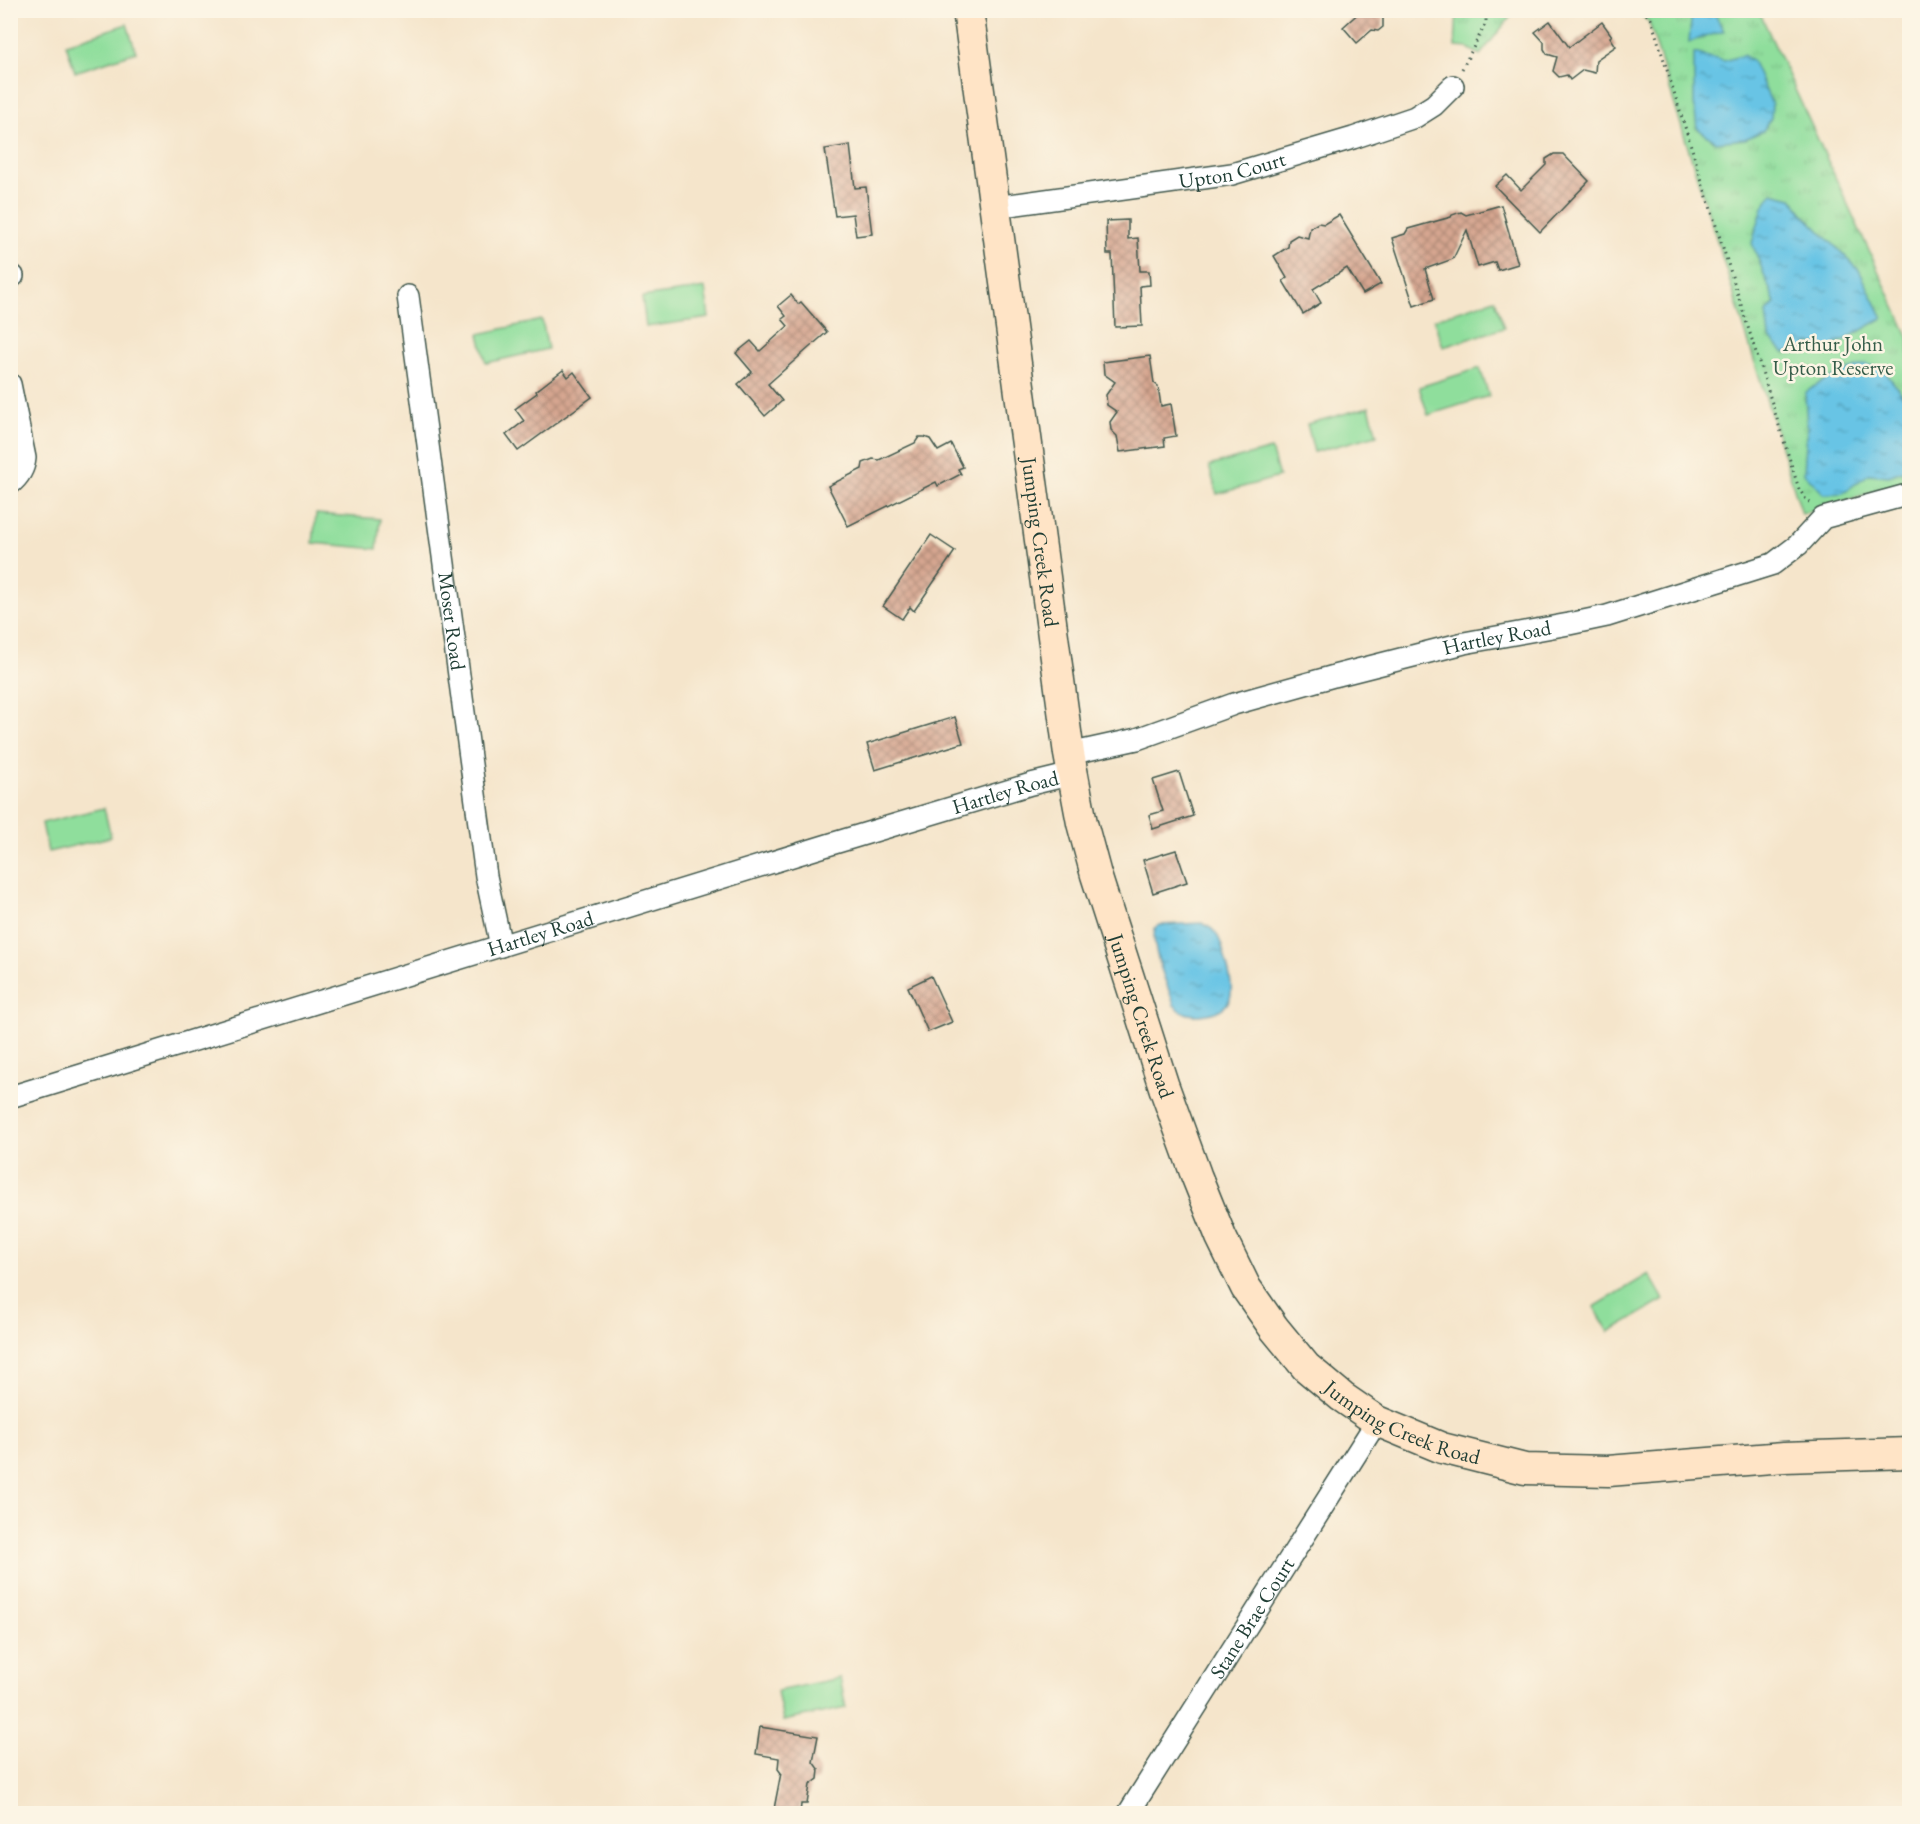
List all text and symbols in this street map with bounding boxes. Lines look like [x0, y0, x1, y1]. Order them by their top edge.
street label: Upton Court [1177, 145, 1289, 194]
park label: Arthur John Upton Reserve [1773, 330, 1893, 381]
street label: Jumping Creek Road [1016, 453, 1066, 629]
street label: Moser Road [432, 570, 472, 672]
street label: Hartley Road [1440, 613, 1553, 661]
street label: Hartley Road [949, 764, 1062, 820]
street label: Hartley Road [484, 904, 597, 962]
street label: Jumping Creek Road [1102, 928, 1181, 1102]
street label: Jumping Creek Road [1317, 1372, 1483, 1470]
street label: Stane Brae Court [1203, 1552, 1300, 1683]

